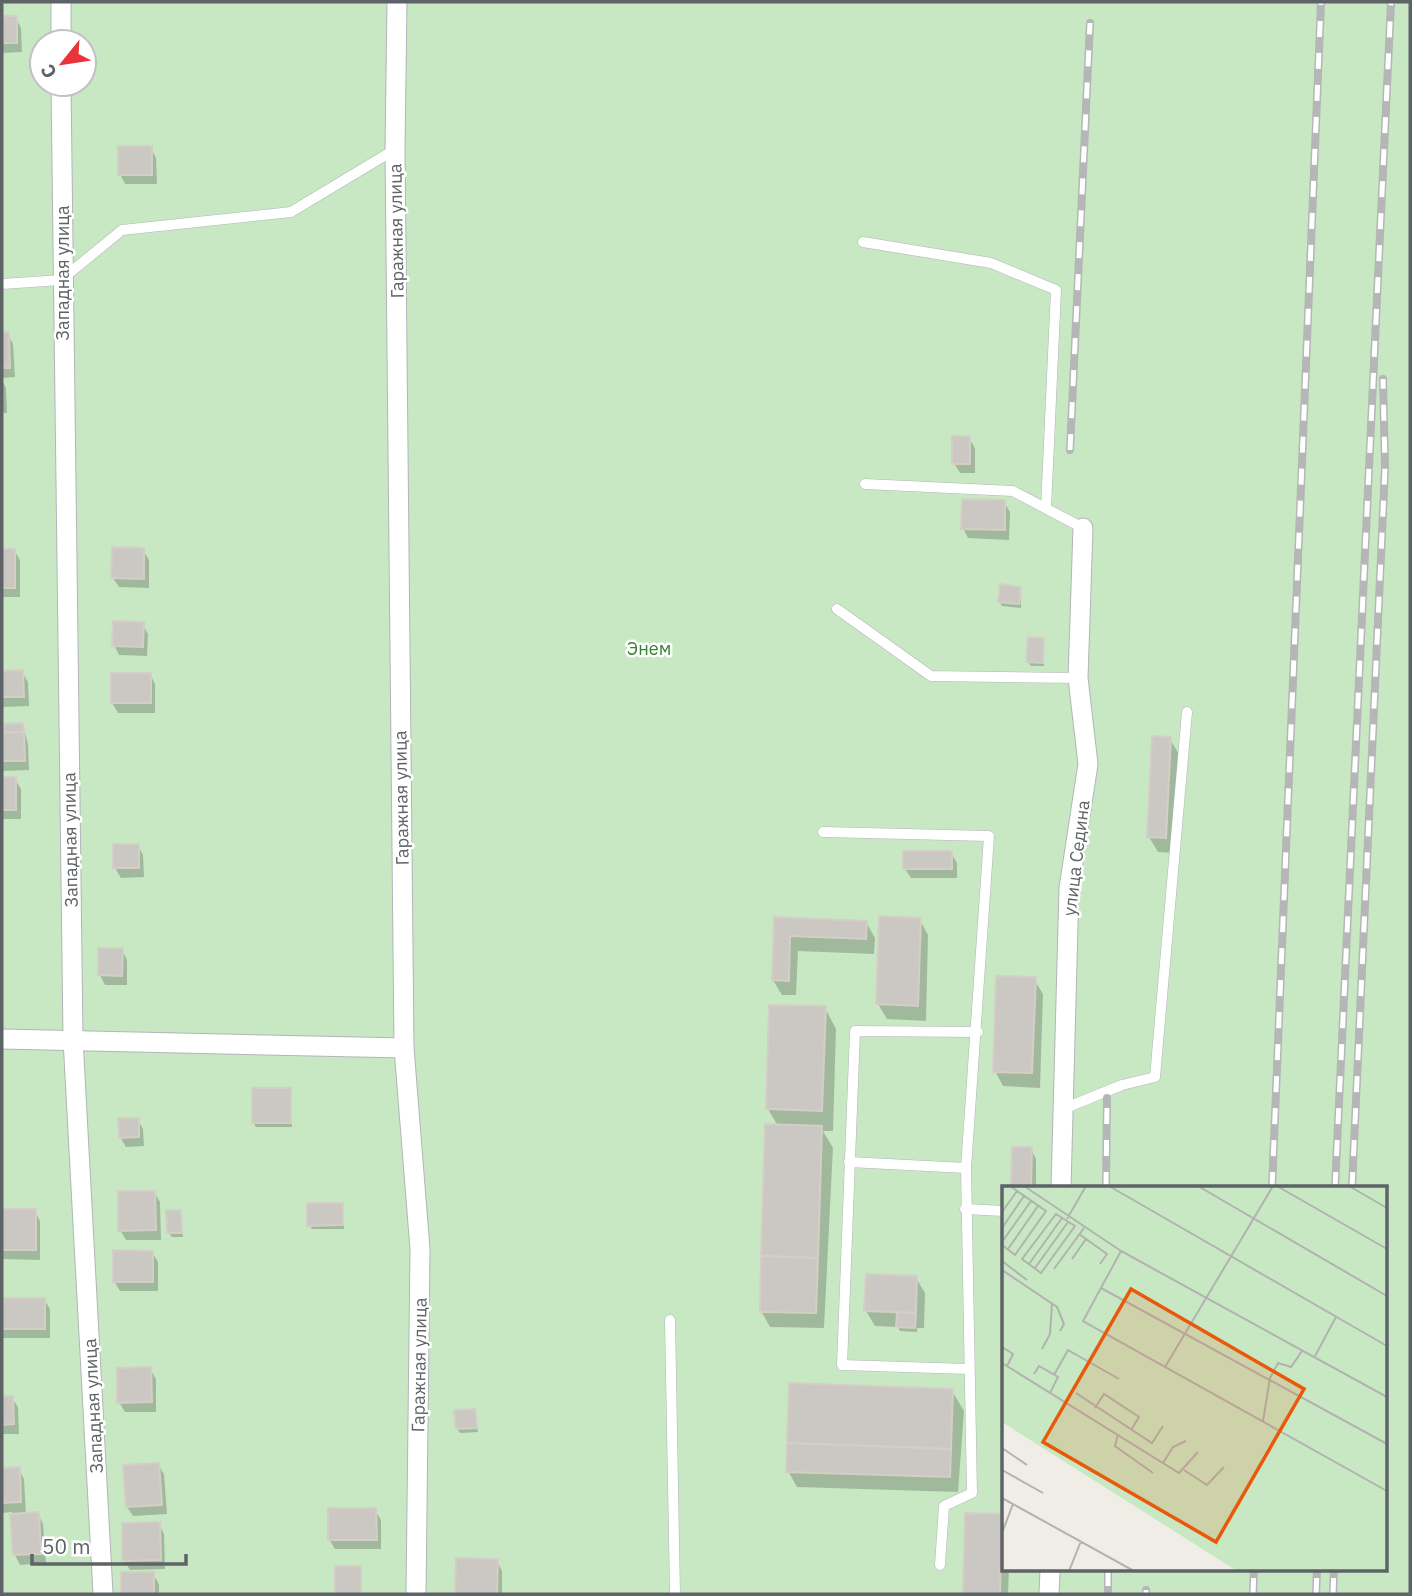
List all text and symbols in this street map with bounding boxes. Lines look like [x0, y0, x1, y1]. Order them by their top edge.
north arrow [28, 28, 98, 98]
text: С [35, 60, 62, 83]
street label: Гаражная улица [383, 163, 409, 299]
street label: Западная улица [51, 205, 74, 341]
park label: Энем [627, 637, 671, 660]
street label: Гаражная улица [388, 730, 414, 866]
street label: Западная улица [57, 772, 83, 908]
street label: улица Седина [1057, 798, 1095, 917]
inset map [1002, 1186, 1388, 1572]
street label: Гаражная улица [406, 1297, 432, 1433]
street label: Западная улица [78, 1337, 108, 1474]
scale bar [32, 1522, 186, 1566]
text: 50 m [42, 1532, 91, 1560]

